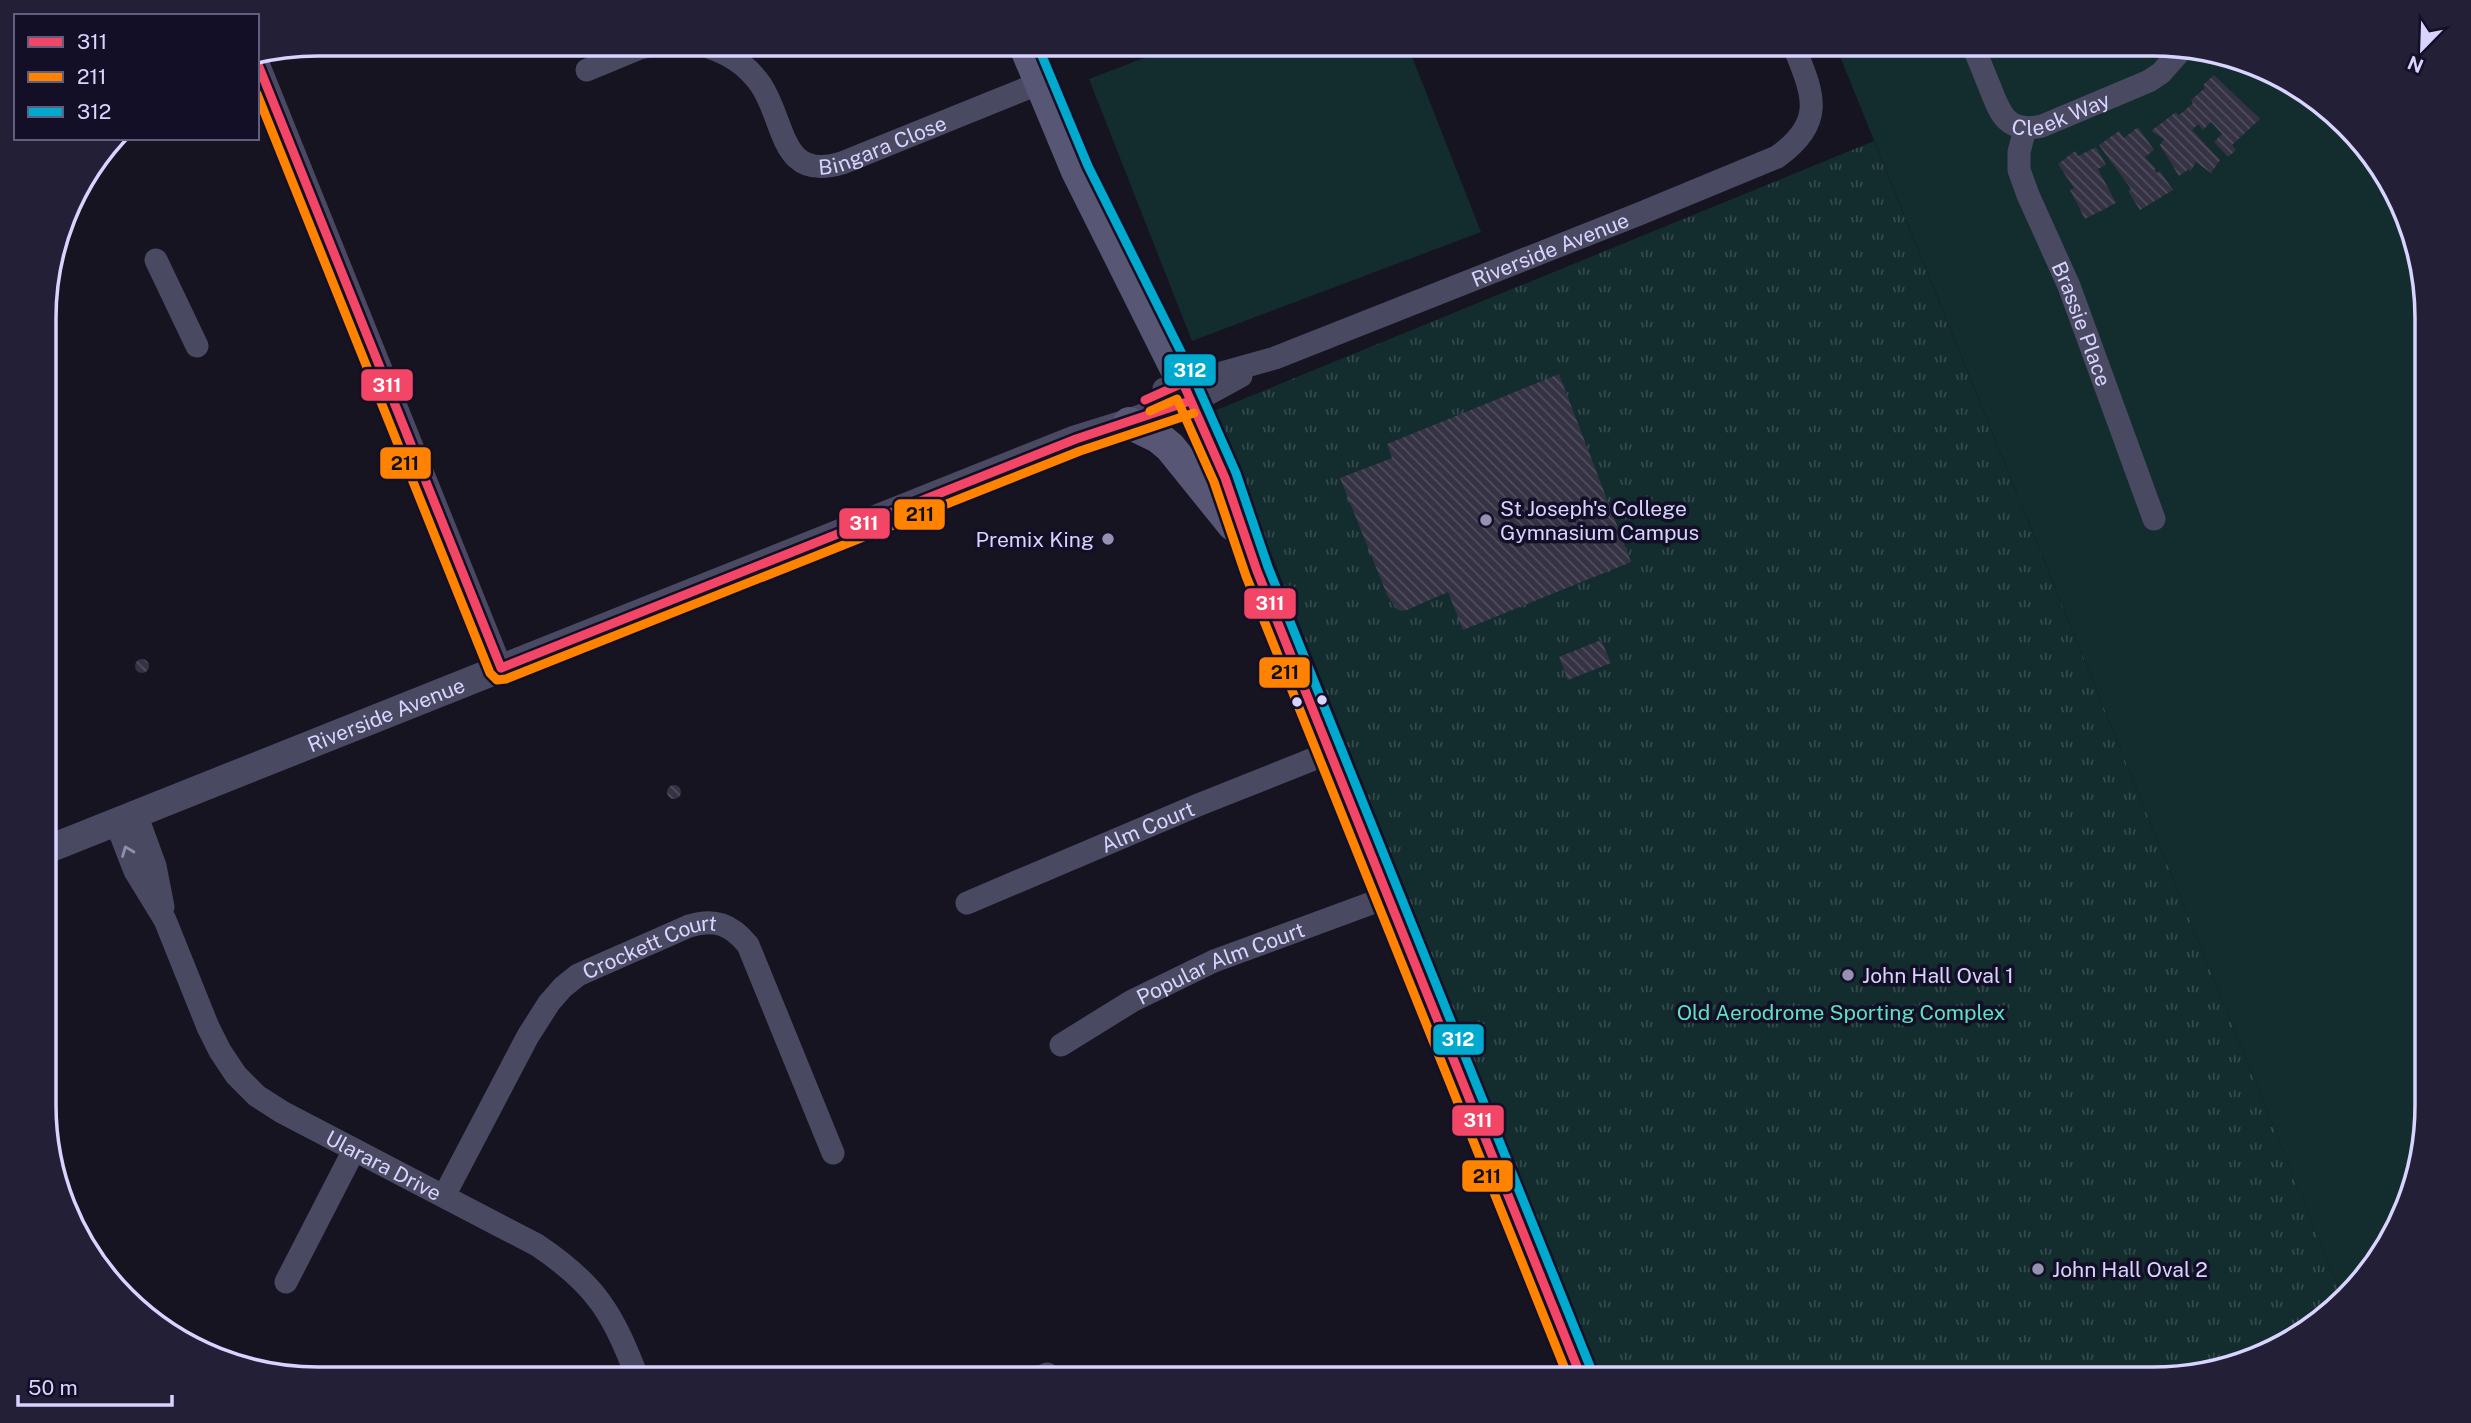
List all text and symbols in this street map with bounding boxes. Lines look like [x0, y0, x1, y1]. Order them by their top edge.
legend [14, 14, 259, 140]
north arrow [2387, 14, 2457, 84]
text: 311 [77, 29, 107, 54]
text: N [2404, 52, 2426, 78]
text: 211 [77, 64, 107, 89]
street label: Cleek Way [2009, 87, 2113, 141]
text: 312 [77, 99, 111, 124]
street label: Bingara Close [817, 110, 950, 180]
street label: Riverside Avenue [1468, 207, 1632, 292]
street label: Brassie Place [2047, 257, 2117, 389]
line badge: 312 [1163, 353, 1217, 387]
text: 312 [1174, 359, 1206, 381]
line badge: 311 [360, 368, 414, 402]
text: 311 [373, 374, 401, 396]
line badge: 211 [379, 446, 432, 480]
text: 211 [391, 452, 419, 474]
place label: St Joseph's College Gymnasium Campus [1500, 496, 1699, 545]
line badge: 211 [893, 498, 946, 531]
text: 211 [906, 503, 934, 525]
line badge: 311 [838, 507, 891, 540]
text: 311 [850, 512, 878, 534]
marker: St Joseph's College Gymnasium Campus [1478, 512, 1494, 528]
place label: Premix King [976, 527, 1094, 552]
marker: Premix King [1100, 531, 1116, 547]
line badge: 311 [1243, 587, 1297, 620]
text: 311 [1256, 592, 1284, 614]
line badge: 211 [1258, 656, 1311, 689]
text: 211 [1271, 661, 1299, 683]
street label: Riverside Avenue [304, 672, 468, 757]
unlabelled marker [1315, 693, 1329, 707]
unlabelled marker [1290, 695, 1304, 709]
street label: Alm Court [1097, 796, 1198, 857]
one-way arrow [122, 845, 136, 857]
street label: Crockett Court [578, 910, 718, 984]
street label: Popular Alm Court [1132, 916, 1308, 1009]
place label: John Hall Oval 1 [1862, 963, 2014, 988]
marker: John Hall Oval 1 [1840, 967, 1856, 983]
park label: Old Aerodrome Sporting Complex [1677, 1000, 2006, 1025]
line badge: 312 [1432, 1023, 1485, 1056]
text: 312 [1442, 1028, 1474, 1050]
line badge: 311 [1451, 1104, 1505, 1137]
text: 311 [1464, 1109, 1492, 1131]
street label: Ularara Drive [322, 1125, 446, 1205]
line badge: 211 [1461, 1159, 1514, 1193]
text: 211 [1473, 1165, 1501, 1187]
place label: John Hall Oval 2 [2052, 1257, 2208, 1282]
marker: John Hall Oval 2 [2030, 1261, 2046, 1277]
scale bar [18, 1364, 172, 1408]
text: 50 m [28, 1375, 78, 1400]

